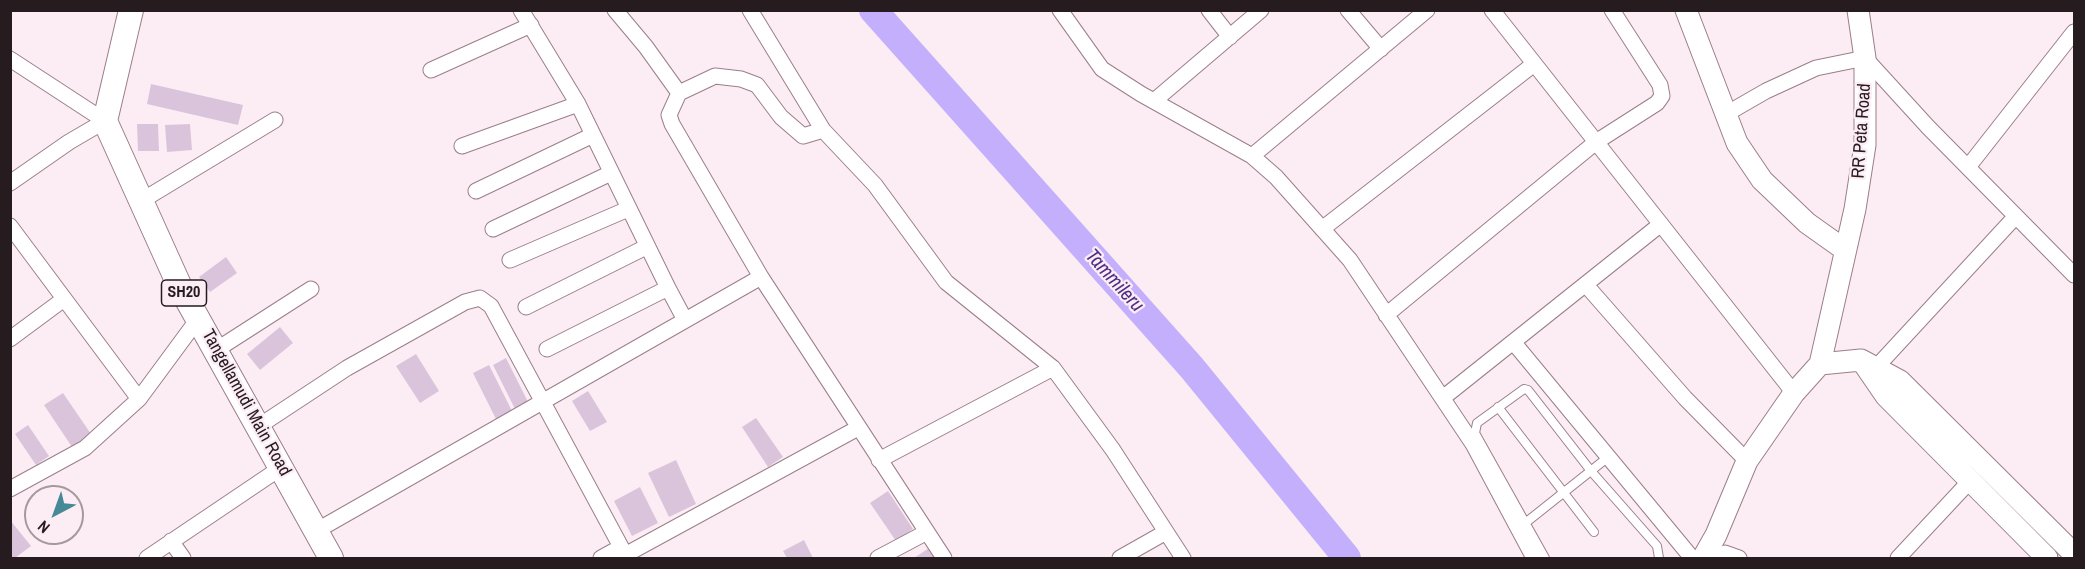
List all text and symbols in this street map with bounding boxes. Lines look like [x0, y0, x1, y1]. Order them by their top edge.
street label: RR Peta Road [1848, 83, 1876, 179]
water label: Tammileru [1080, 245, 1148, 317]
road number: SH20 [162, 280, 207, 306]
street label: Tangellamudi Main Road [197, 326, 295, 480]
north arrow [24, 485, 84, 545]
text: N [33, 516, 54, 538]

